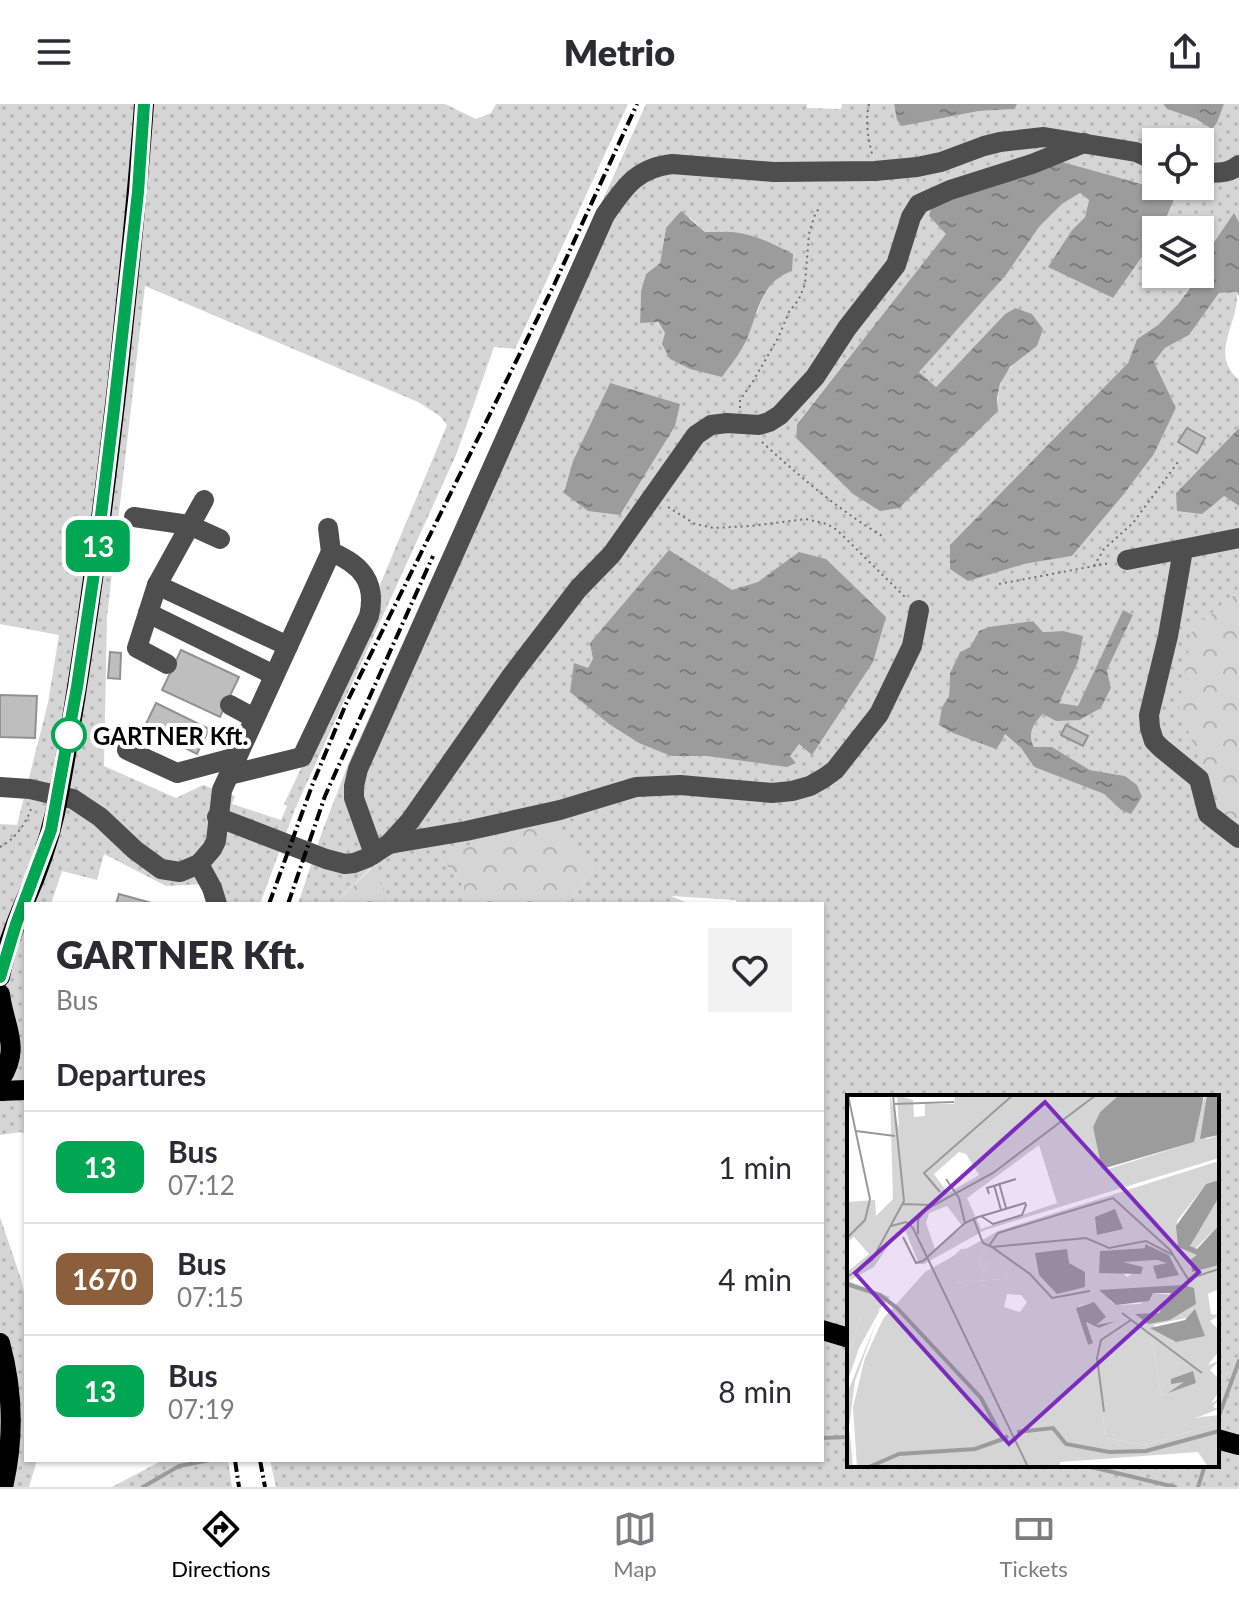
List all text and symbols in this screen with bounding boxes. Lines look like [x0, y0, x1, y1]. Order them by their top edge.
icon: menu [32, 30, 76, 74]
text: Metrio [564, 30, 675, 74]
icon: share [1163, 30, 1207, 74]
map controls [1142, 128, 1214, 288]
button: locate [1142, 128, 1214, 200]
button: layers [1142, 216, 1214, 288]
line badge: 13 [62, 520, 134, 572]
text: 13 [82, 529, 114, 563]
marker: GARTNER Kft. [52, 718, 86, 752]
place label: GARTNER Kft. [93, 721, 248, 750]
button: heart [708, 928, 792, 1012]
text: GARTNER Kft. [56, 931, 305, 977]
text: Bus [56, 984, 98, 1016]
text: Departures [56, 1056, 206, 1092]
inset map [847, 1095, 1219, 1467]
text: Bus [168, 1133, 218, 1169]
text: 1 min [718, 1149, 792, 1185]
text: 13 [84, 1150, 116, 1184]
text: 07:12 [168, 1169, 235, 1201]
text: Bus [177, 1245, 227, 1281]
text: 4 min [718, 1261, 792, 1297]
text: 1670 [72, 1262, 137, 1296]
text: 07:15 [177, 1281, 244, 1313]
text: Bus [168, 1357, 218, 1393]
text: 8 min [718, 1373, 792, 1409]
text: 13 [84, 1374, 116, 1408]
text: 07:19 [168, 1393, 235, 1425]
tab: Directions [171, 1507, 271, 1582]
tab: Map [613, 1507, 657, 1582]
tab: Tickets [1000, 1507, 1068, 1582]

